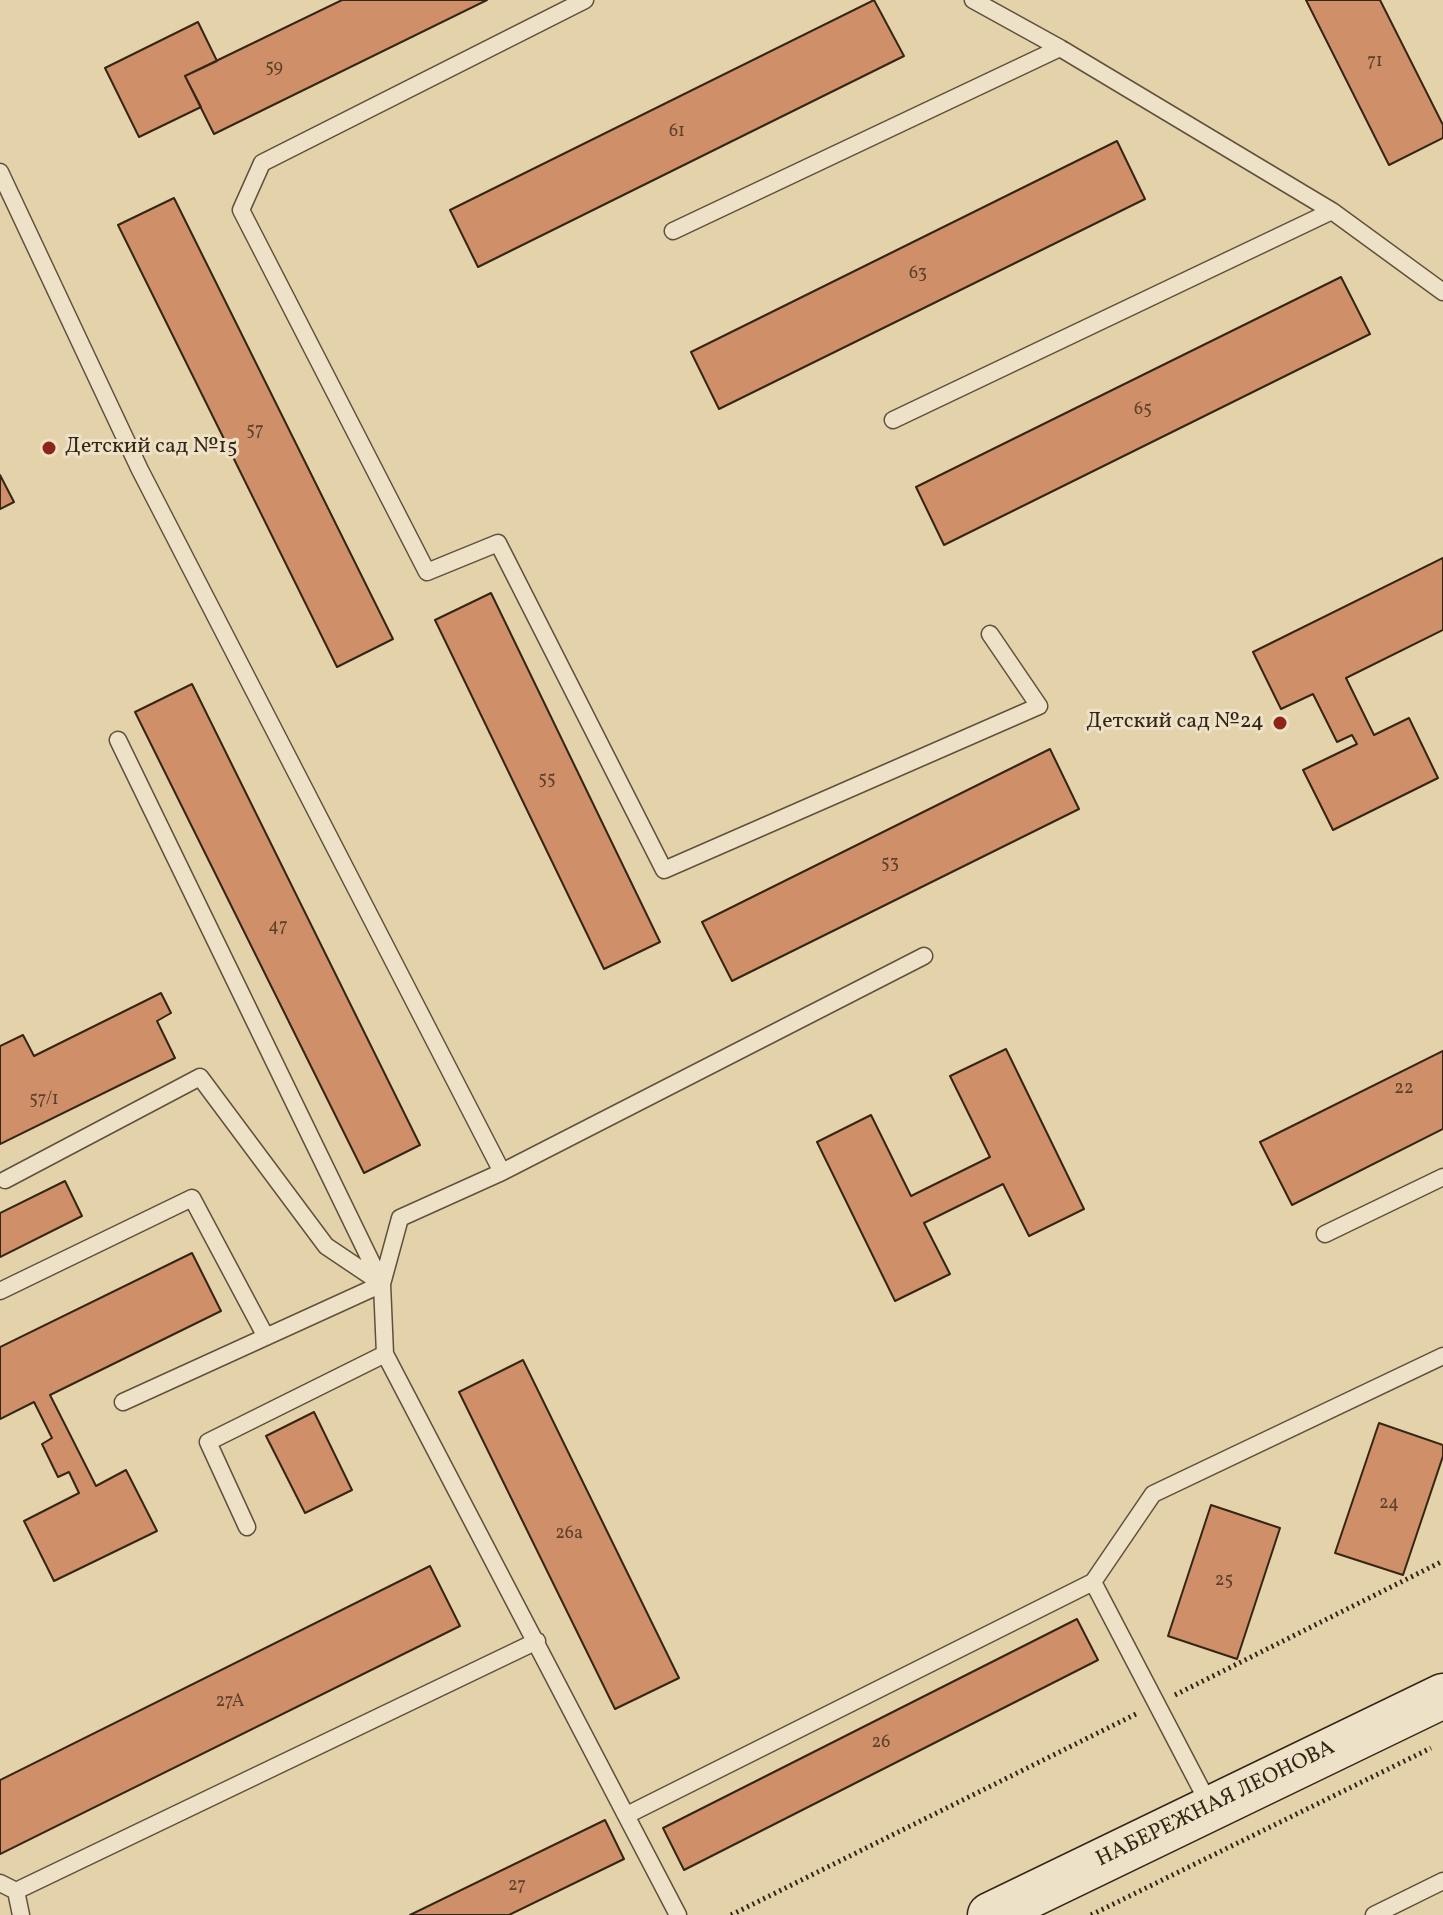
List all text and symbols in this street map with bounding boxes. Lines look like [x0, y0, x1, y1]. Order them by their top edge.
house number: 71 [1367, 52, 1383, 74]
house number: 59 [265, 58, 283, 80]
house number: 61 [669, 122, 685, 144]
house number: 63 [909, 264, 927, 286]
house number: 65 [1134, 400, 1152, 422]
house number: 57 [246, 421, 264, 443]
place label: Детский сад №15 [65, 435, 237, 461]
marker: Детский сад №15 [40, 439, 58, 457]
place label: Детский сад №24 [1086, 710, 1264, 736]
marker: Детский сад №24 [1271, 714, 1289, 732]
house number: 55 [538, 770, 556, 792]
house number: 53 [881, 854, 899, 876]
house number: 47 [268, 917, 288, 939]
house number: 22 [1394, 1079, 1414, 1101]
house number: 57/1 [29, 1090, 59, 1112]
house number: 24 [1379, 1494, 1399, 1516]
house number: 26а [555, 1524, 583, 1546]
house number: 25 [1215, 1571, 1233, 1593]
house number: 27А [216, 1692, 244, 1714]
house number: 26 [872, 1733, 890, 1755]
street label: НАБЕРЕЖНАЯ ЛЕОНОВА [1092, 1736, 1340, 1874]
house number: 27 [508, 1876, 526, 1898]

